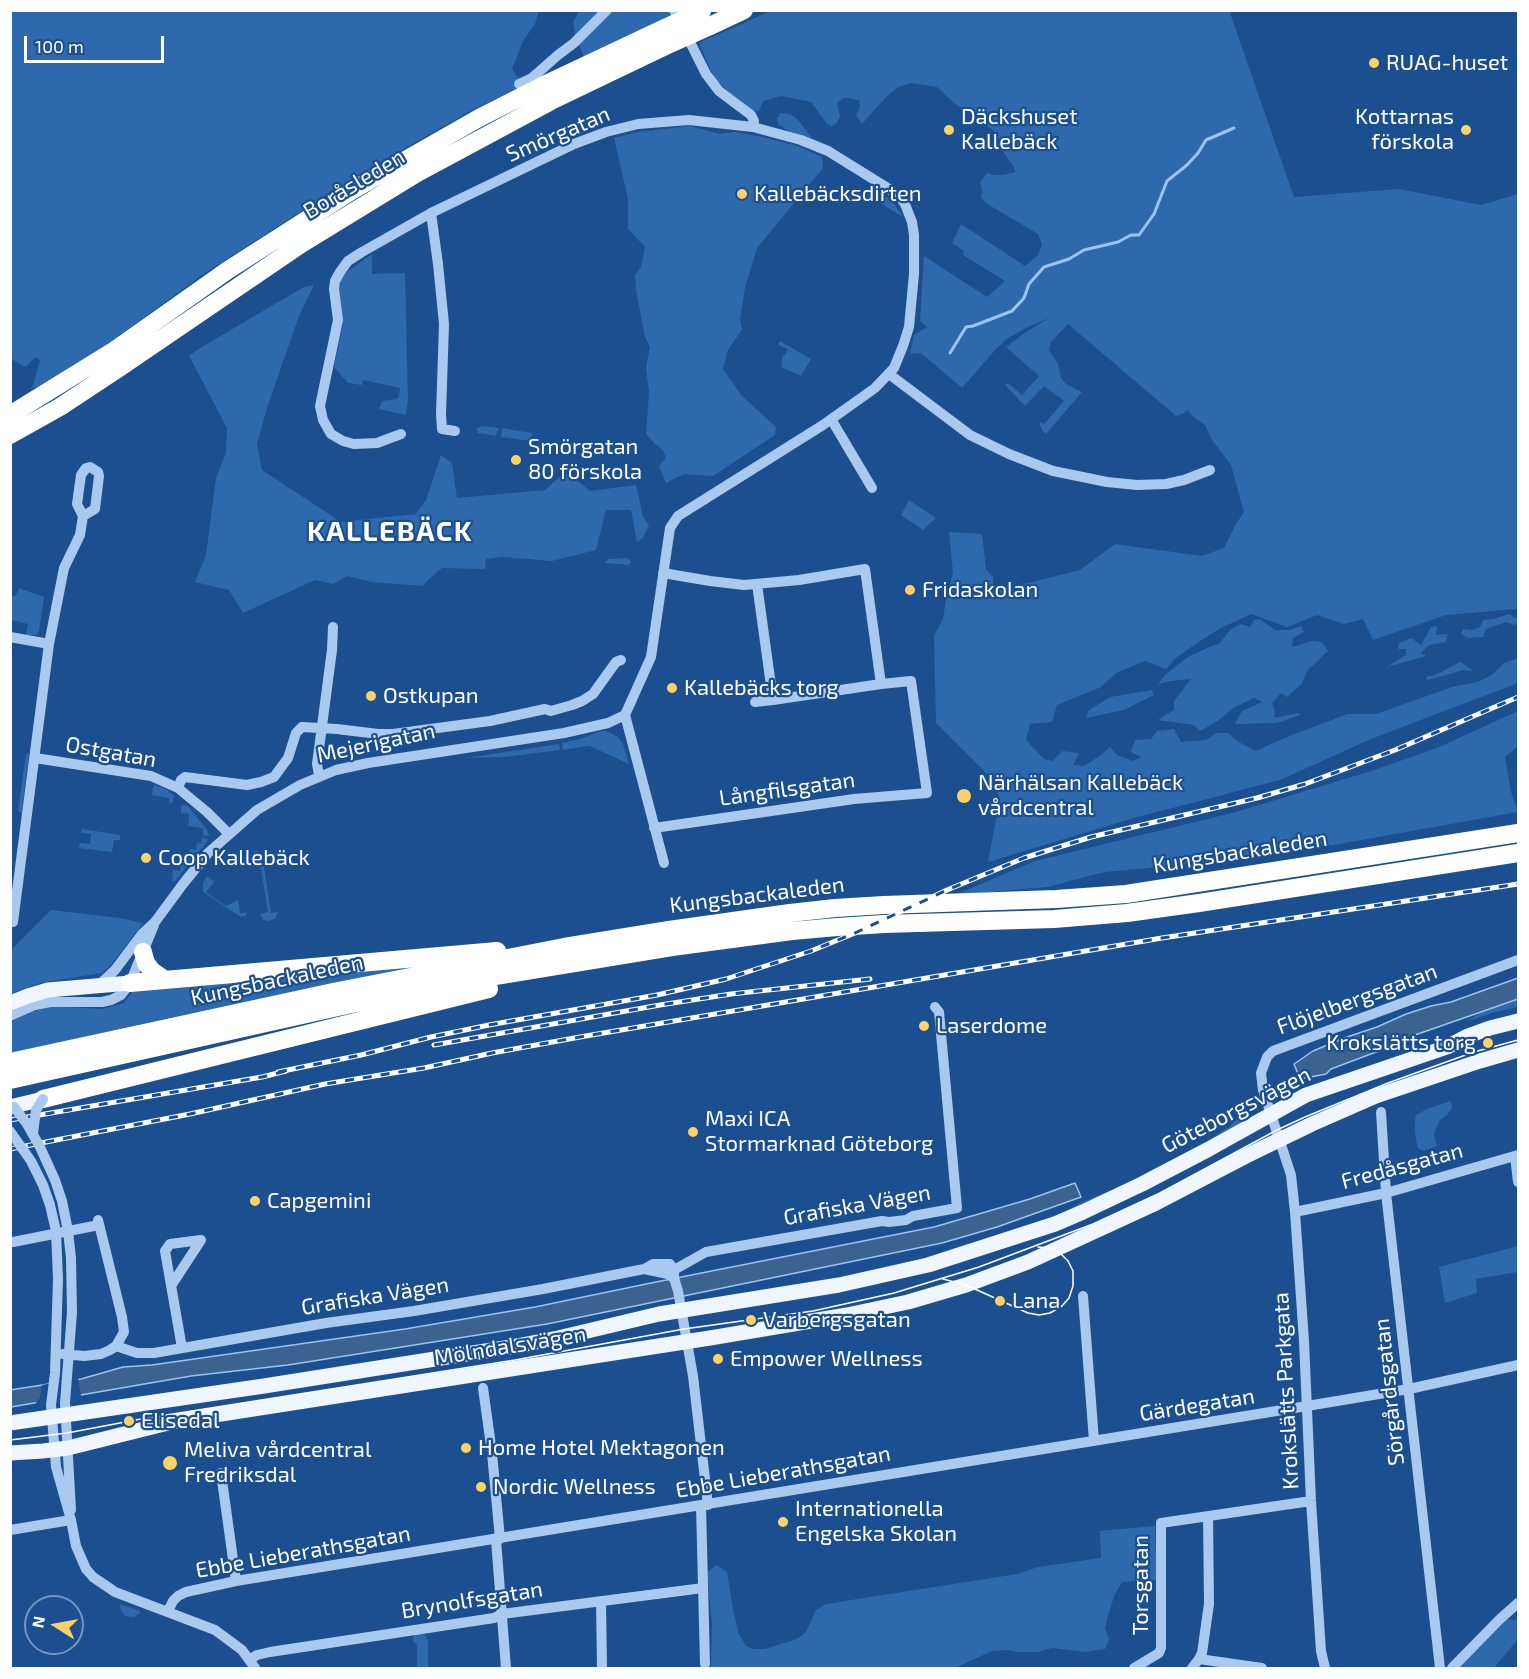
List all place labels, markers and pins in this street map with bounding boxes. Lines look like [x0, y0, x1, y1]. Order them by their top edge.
place label: RUAG-huset [1386, 50, 1508, 76]
marker: RUAG-huset [1367, 56, 1381, 70]
place label: Däckshuset Kallebäck [961, 104, 1078, 156]
place label: Kottarnas förskola [1355, 104, 1454, 156]
marker: Däckshuset Kallebäck [942, 123, 956, 137]
marker: Kottarnas förskola [1459, 123, 1473, 137]
place label: Kallebäcksdirten [754, 181, 922, 207]
marker: Kallebäcksdirten [735, 187, 749, 201]
place label: Smörgatan 80 förskola [528, 434, 642, 486]
marker: Smörgatan 80 förskola [509, 453, 523, 467]
place label: Fridaskolan [922, 577, 1038, 603]
marker: Fridaskolan [903, 583, 917, 597]
place label: Kallebäcks torg [684, 675, 839, 701]
marker: Kallebäcks torg [665, 681, 679, 695]
place label: Ostkupan [383, 683, 479, 709]
marker: Ostkupan [364, 689, 378, 703]
place label: Närhälsan Kallebäck vårdcentral [978, 770, 1183, 822]
marker: Närhälsan Kallebäck vårdcentral [955, 787, 973, 805]
place label: Coop Kallebäck [158, 845, 310, 871]
marker: Coop Kallebäck [139, 851, 153, 865]
place label: Laserdome [936, 1013, 1047, 1039]
marker: Laserdome [917, 1019, 931, 1033]
place label: Krokslätts torg [1326, 1030, 1476, 1056]
marker: Krokslätts torg [1481, 1036, 1495, 1050]
place label: Maxi ICA Stormarknad Göteborg [705, 1106, 933, 1158]
marker: Maxi ICA Stormarknad Göteborg [686, 1125, 700, 1139]
place label: Capgemini [267, 1188, 371, 1214]
marker: Capgemini [248, 1194, 262, 1208]
place label: Lana [1012, 1288, 1060, 1314]
marker: Lana [993, 1294, 1007, 1308]
place label: Varbergsgatan [763, 1307, 911, 1333]
marker: Varbergsgatan [744, 1313, 758, 1327]
place label: Empower Wellness [730, 1346, 923, 1372]
marker: Empower Wellness [711, 1352, 725, 1366]
place label: Elisedal [141, 1408, 220, 1434]
marker: Elisedal [122, 1414, 136, 1428]
place label: Home Hotel Mektagonen [478, 1435, 725, 1461]
place label: Meliva vårdcentral Fredriksdal [184, 1437, 371, 1488]
marker: Home Hotel Mektagonen [459, 1441, 473, 1455]
marker: Meliva vårdcentral Fredriksdal [161, 1454, 179, 1472]
place label: Nordic Wellness [493, 1474, 656, 1500]
marker: Nordic Wellness [474, 1480, 488, 1494]
place label: Internationella Engelska Skolan [795, 1496, 957, 1548]
marker: Internationella Engelska Skolan [776, 1515, 790, 1529]

